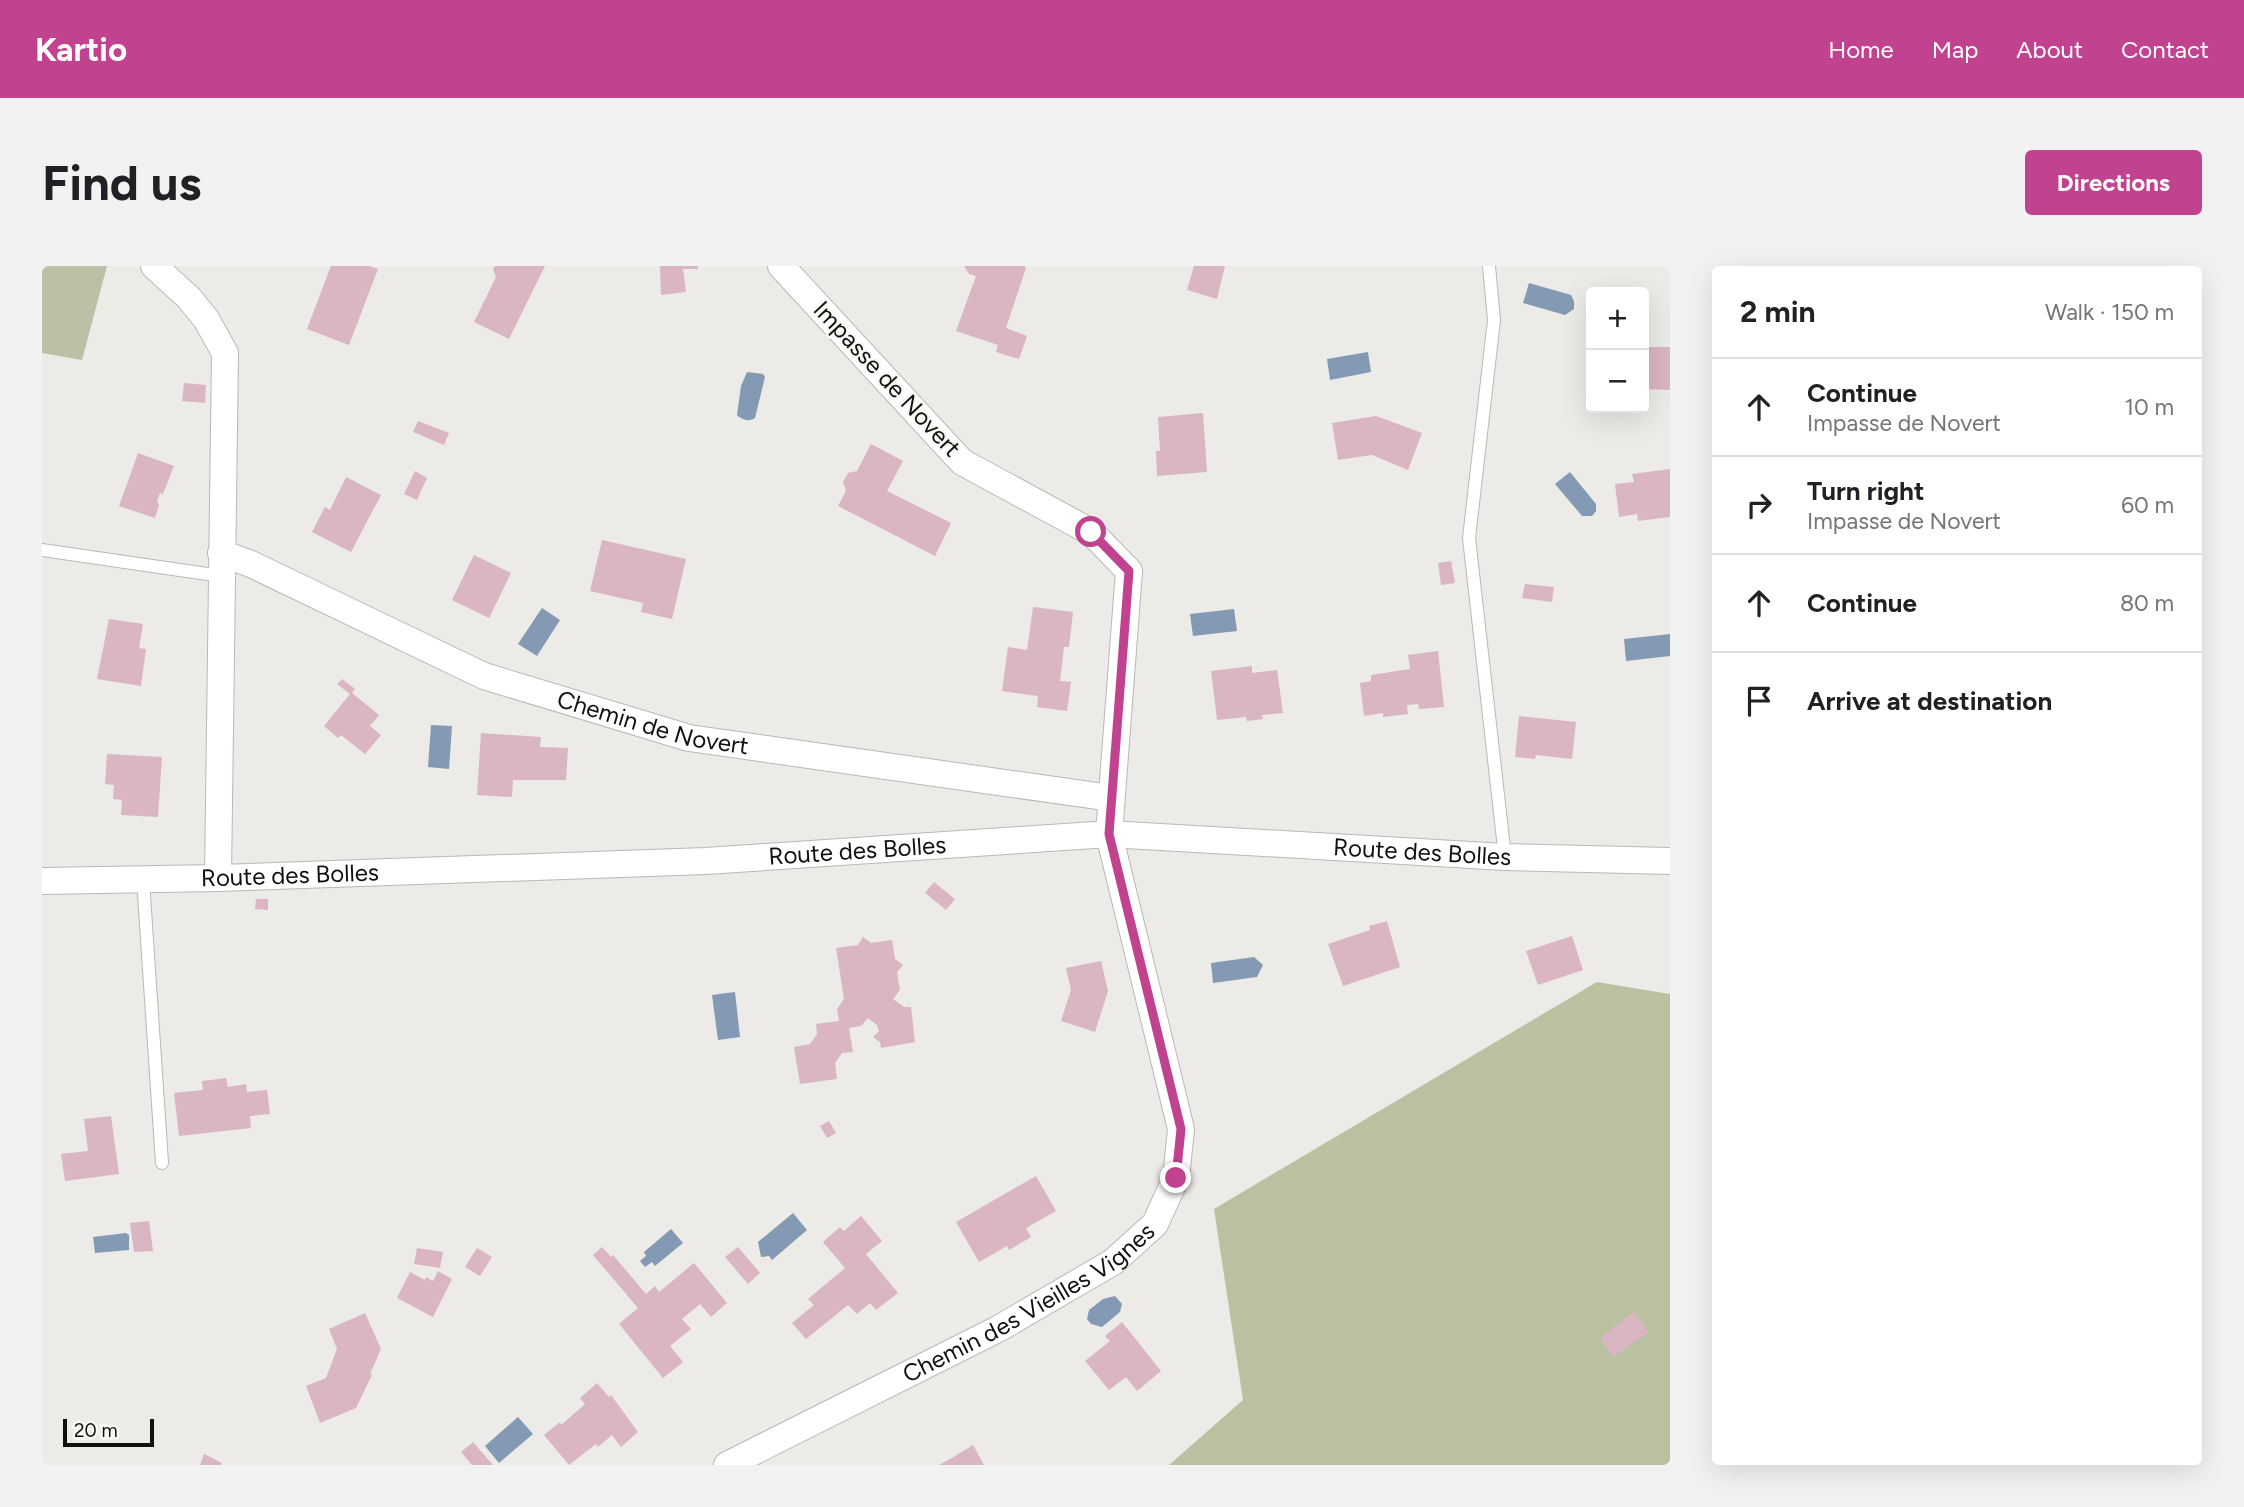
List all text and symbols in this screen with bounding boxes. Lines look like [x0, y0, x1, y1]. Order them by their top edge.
text: Kartio [35, 30, 127, 69]
text: Home [1828, 35, 1894, 64]
text: Map [1932, 35, 1978, 64]
text: About [2016, 35, 2083, 64]
text: Contact [2121, 35, 2209, 64]
button: Directions [2025, 150, 2202, 215]
text: Find us [42, 153, 201, 212]
map controls [1586, 287, 1649, 413]
button: + [1586, 287, 1649, 350]
text: 2 min [1740, 293, 1816, 330]
street label: Impasse de Novert [808, 295, 967, 463]
text: Walk · 150 m [2045, 298, 2174, 326]
button: − [1586, 350, 1649, 413]
text: Continue [1807, 377, 1917, 409]
icon: ahead [1740, 388, 1778, 426]
text: 10 m [2125, 393, 2174, 421]
text: Impasse de Novert [1807, 409, 2001, 437]
text: Turn right [1807, 475, 1924, 507]
icon: right [1740, 486, 1778, 524]
text: 60 m [2121, 491, 2174, 519]
text: Impasse de Novert [1807, 507, 2001, 535]
route start [1075, 516, 1106, 547]
icon: ahead [1740, 584, 1778, 622]
text: Continue [1807, 587, 1917, 619]
text: 80 m [2120, 589, 2174, 617]
icon: arrive [1740, 682, 1778, 720]
street label: Chemin de Novert [554, 684, 750, 760]
text: Arrive at destination [1807, 685, 2052, 717]
street label: Route des Bolles [767, 830, 947, 871]
street label: Route des Bolles [1332, 832, 1512, 871]
street label: Route des Bolles [201, 857, 379, 892]
route end [1160, 1162, 1191, 1193]
street label: Chemin des Vieilles Vignes [898, 1216, 1160, 1389]
scale bar [63, 1416, 154, 1448]
text: 20 m [74, 1419, 118, 1442]

